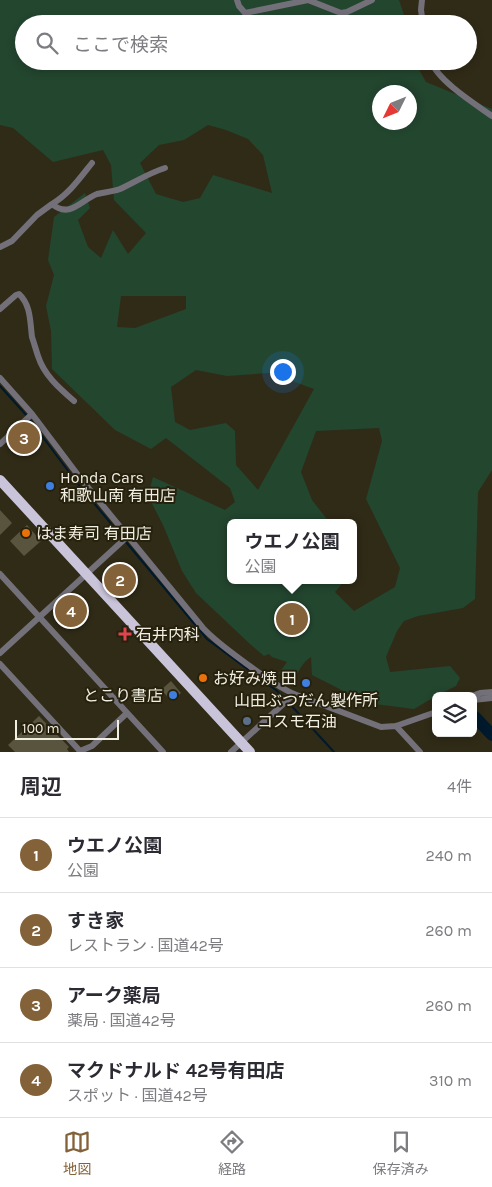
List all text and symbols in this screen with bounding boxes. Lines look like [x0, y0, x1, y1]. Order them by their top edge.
search box [15, 15, 477, 70]
icon: search [33, 29, 61, 57]
text: ここで検索 [73, 34, 168, 56]
north arrow [372, 85, 417, 130]
your location [270, 359, 296, 385]
pin: 3 [8, 419, 40, 457]
place label: Honda Cars 和歌山南 有田店 [60, 468, 176, 505]
marker: Honda Cars 和歌山南 有田店 [44, 480, 56, 492]
popup [227, 519, 357, 584]
place label: はま寿司 有田店 [36, 524, 152, 543]
marker: はま寿司 有田店 [20, 527, 32, 539]
text: ウエノ公園 [244, 531, 340, 553]
text: 公園 [244, 557, 277, 576]
pin: 2 [104, 561, 136, 599]
pin: 4 [55, 592, 87, 630]
pin: 1 [276, 600, 308, 638]
place label: 石井内科 [136, 625, 200, 644]
marker: 石井内科 [118, 627, 132, 641]
place label: お好み焼 田 [213, 669, 297, 688]
marker: お好み焼 田 [197, 672, 209, 684]
marker: 山田ぶつだん製作所 [300, 677, 312, 689]
place label: とこり書店 [83, 686, 163, 705]
marker: とこり書店 [167, 689, 179, 701]
place label: 山田ぶつだん製作所 [234, 691, 378, 710]
map controls [432, 692, 477, 737]
button: layers [432, 692, 477, 737]
place label: コスモ石油 [257, 712, 337, 731]
marker: コスモ石油 [241, 715, 253, 727]
scale bar [15, 717, 119, 740]
text: 100 m [22, 720, 60, 737]
text: 周辺 [20, 775, 62, 799]
text: 4件 [447, 777, 472, 796]
text: ウエノ公園 [67, 835, 162, 857]
text: 1 [33, 846, 39, 865]
text: 240 m [426, 846, 472, 865]
text: 公園 [67, 861, 99, 880]
text: すき家 [67, 910, 124, 932]
text: 2 [31, 921, 41, 940]
text: 260 m [425, 921, 472, 940]
text: レストラン · 国道42号 [67, 936, 224, 955]
text: アーク薬局 [67, 985, 161, 1007]
text: 3 [31, 996, 41, 1015]
text: 260 m [425, 996, 472, 1015]
text: 薬局 · 国道42号 [67, 1011, 176, 1030]
text: マクドナルド 42号有田店 [67, 1060, 285, 1082]
text: 4 [31, 1071, 41, 1090]
text: 310 m [429, 1071, 472, 1090]
text: スポット · 国道42号 [67, 1086, 208, 1105]
tab: 地図 [63, 1128, 91, 1178]
tab: 経路 [218, 1128, 246, 1178]
tab: 保存済み [373, 1128, 429, 1178]

